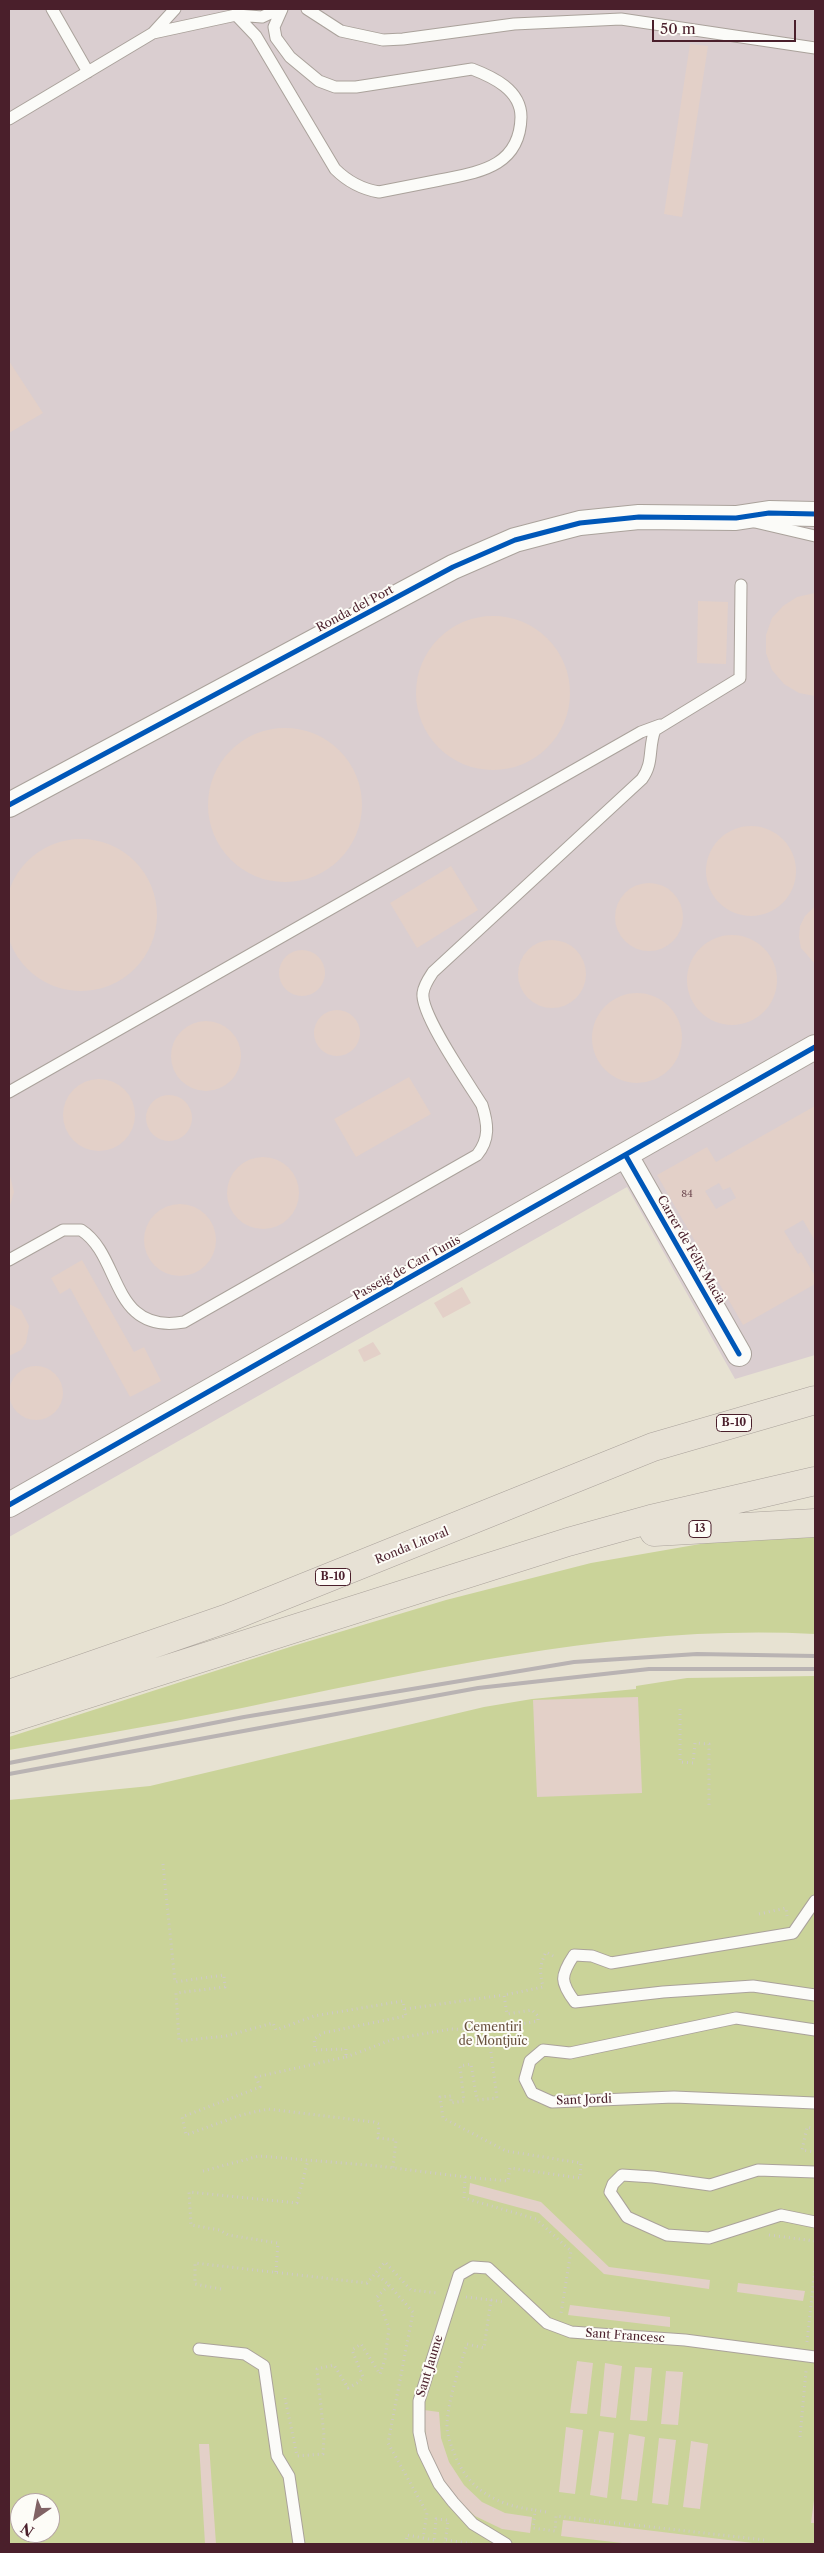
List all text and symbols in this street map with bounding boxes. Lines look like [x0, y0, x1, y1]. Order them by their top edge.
scale bar [654, 10, 798, 42]
text: 50 m [660, 19, 696, 38]
street label: Ronda del Port [314, 583, 396, 635]
house number: 84 [681, 1188, 693, 1200]
street label: Carrer de Félix Macià [654, 1193, 728, 1307]
street label: Passeig de Can Tunis [351, 1233, 463, 1303]
road number: B-10 [716, 1415, 752, 1432]
road number: 13 [689, 1520, 711, 1538]
street label: Ronda Litoral [373, 1525, 451, 1567]
road number: B-10 [316, 1568, 350, 1585]
park label: Cementiri de Montjuïc [459, 2021, 527, 2049]
street label: Sant Jordi [556, 2092, 612, 2108]
street label: Sant Francesc [585, 2326, 665, 2346]
street label: Sant Jaume [414, 2333, 446, 2399]
north arrow [10, 2493, 60, 2543]
text: N [17, 2519, 37, 2541]

